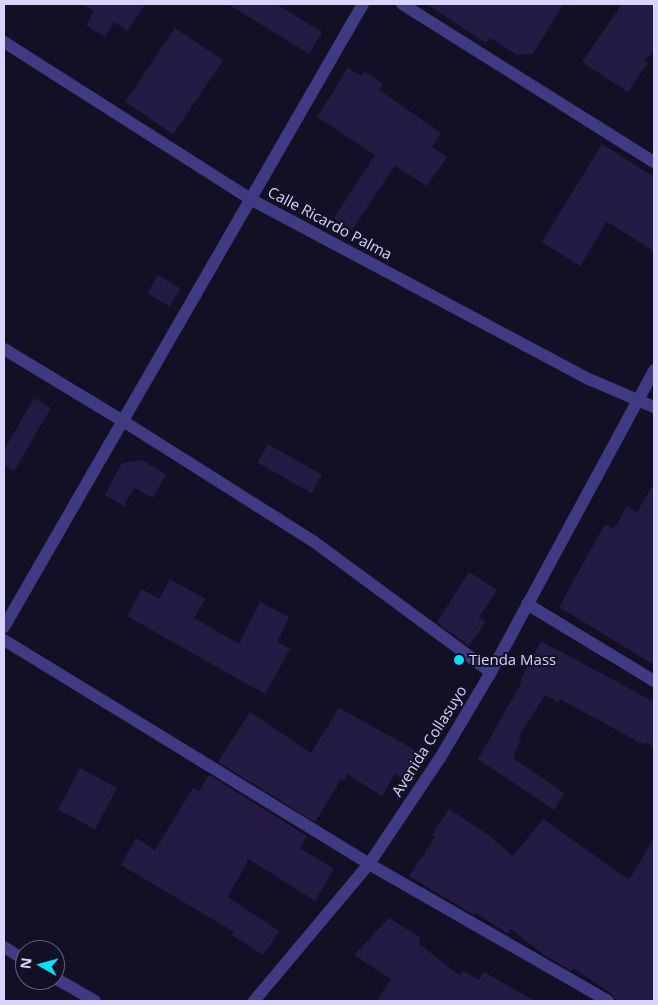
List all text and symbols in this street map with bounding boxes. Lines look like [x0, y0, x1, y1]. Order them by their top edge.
street label: Calle Ricardo Palma [265, 183, 395, 263]
place label: Tienda Mass [469, 651, 556, 669]
marker: Tienda Mass [453, 654, 465, 666]
street label: Avenida Collasuyo [388, 682, 470, 800]
north arrow [15, 940, 65, 990]
text: N [15, 956, 36, 970]

